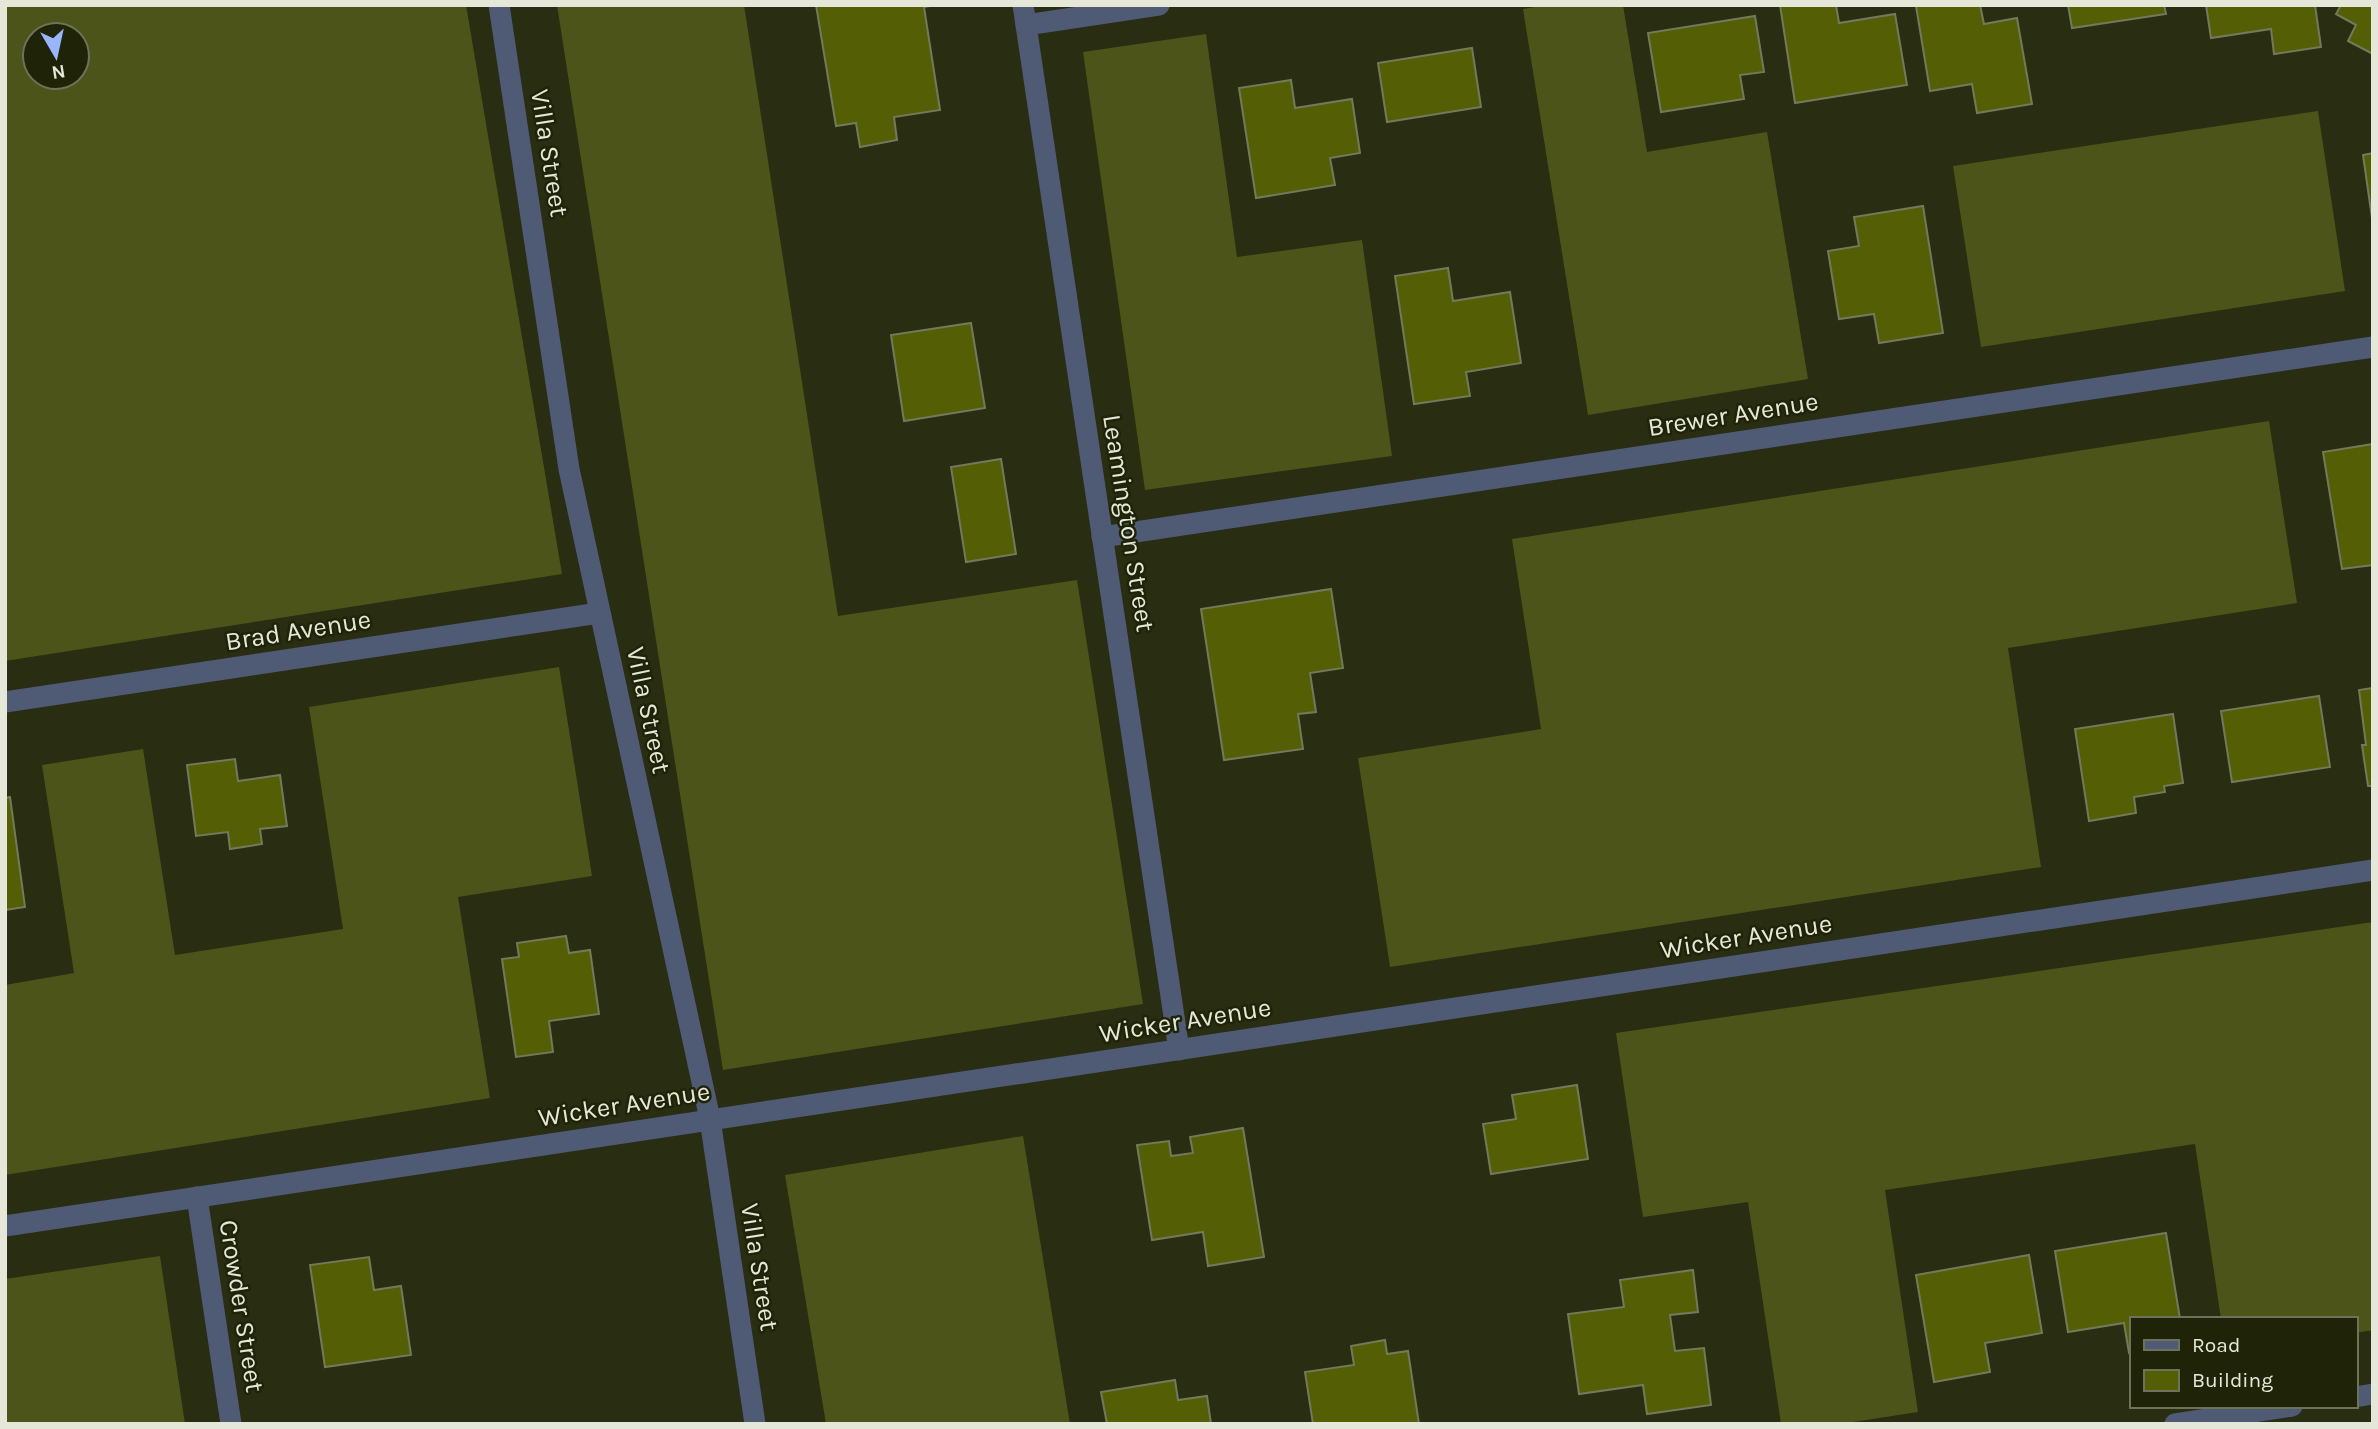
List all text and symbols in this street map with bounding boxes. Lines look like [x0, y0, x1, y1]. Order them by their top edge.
north arrow [21, 21, 91, 91]
text: N [50, 60, 67, 84]
street label: Villa Street [524, 87, 575, 219]
street label: Brewer Avenue [1646, 386, 1821, 443]
street label: Leamington Street [1096, 412, 1161, 634]
street label: Brad Avenue [223, 604, 373, 657]
street label: Villa Street [620, 644, 677, 777]
street label: Wicker Avenue [1658, 908, 1834, 965]
street label: Wicker Avenue [1097, 992, 1273, 1049]
street label: Wicker Avenue [536, 1076, 712, 1133]
street label: Villa Street [734, 1201, 785, 1333]
street label: Crowder Street [213, 1218, 270, 1395]
legend [2130, 1317, 2357, 1408]
text: Road [2192, 1333, 2240, 1357]
text: Building [2192, 1368, 2273, 1392]

